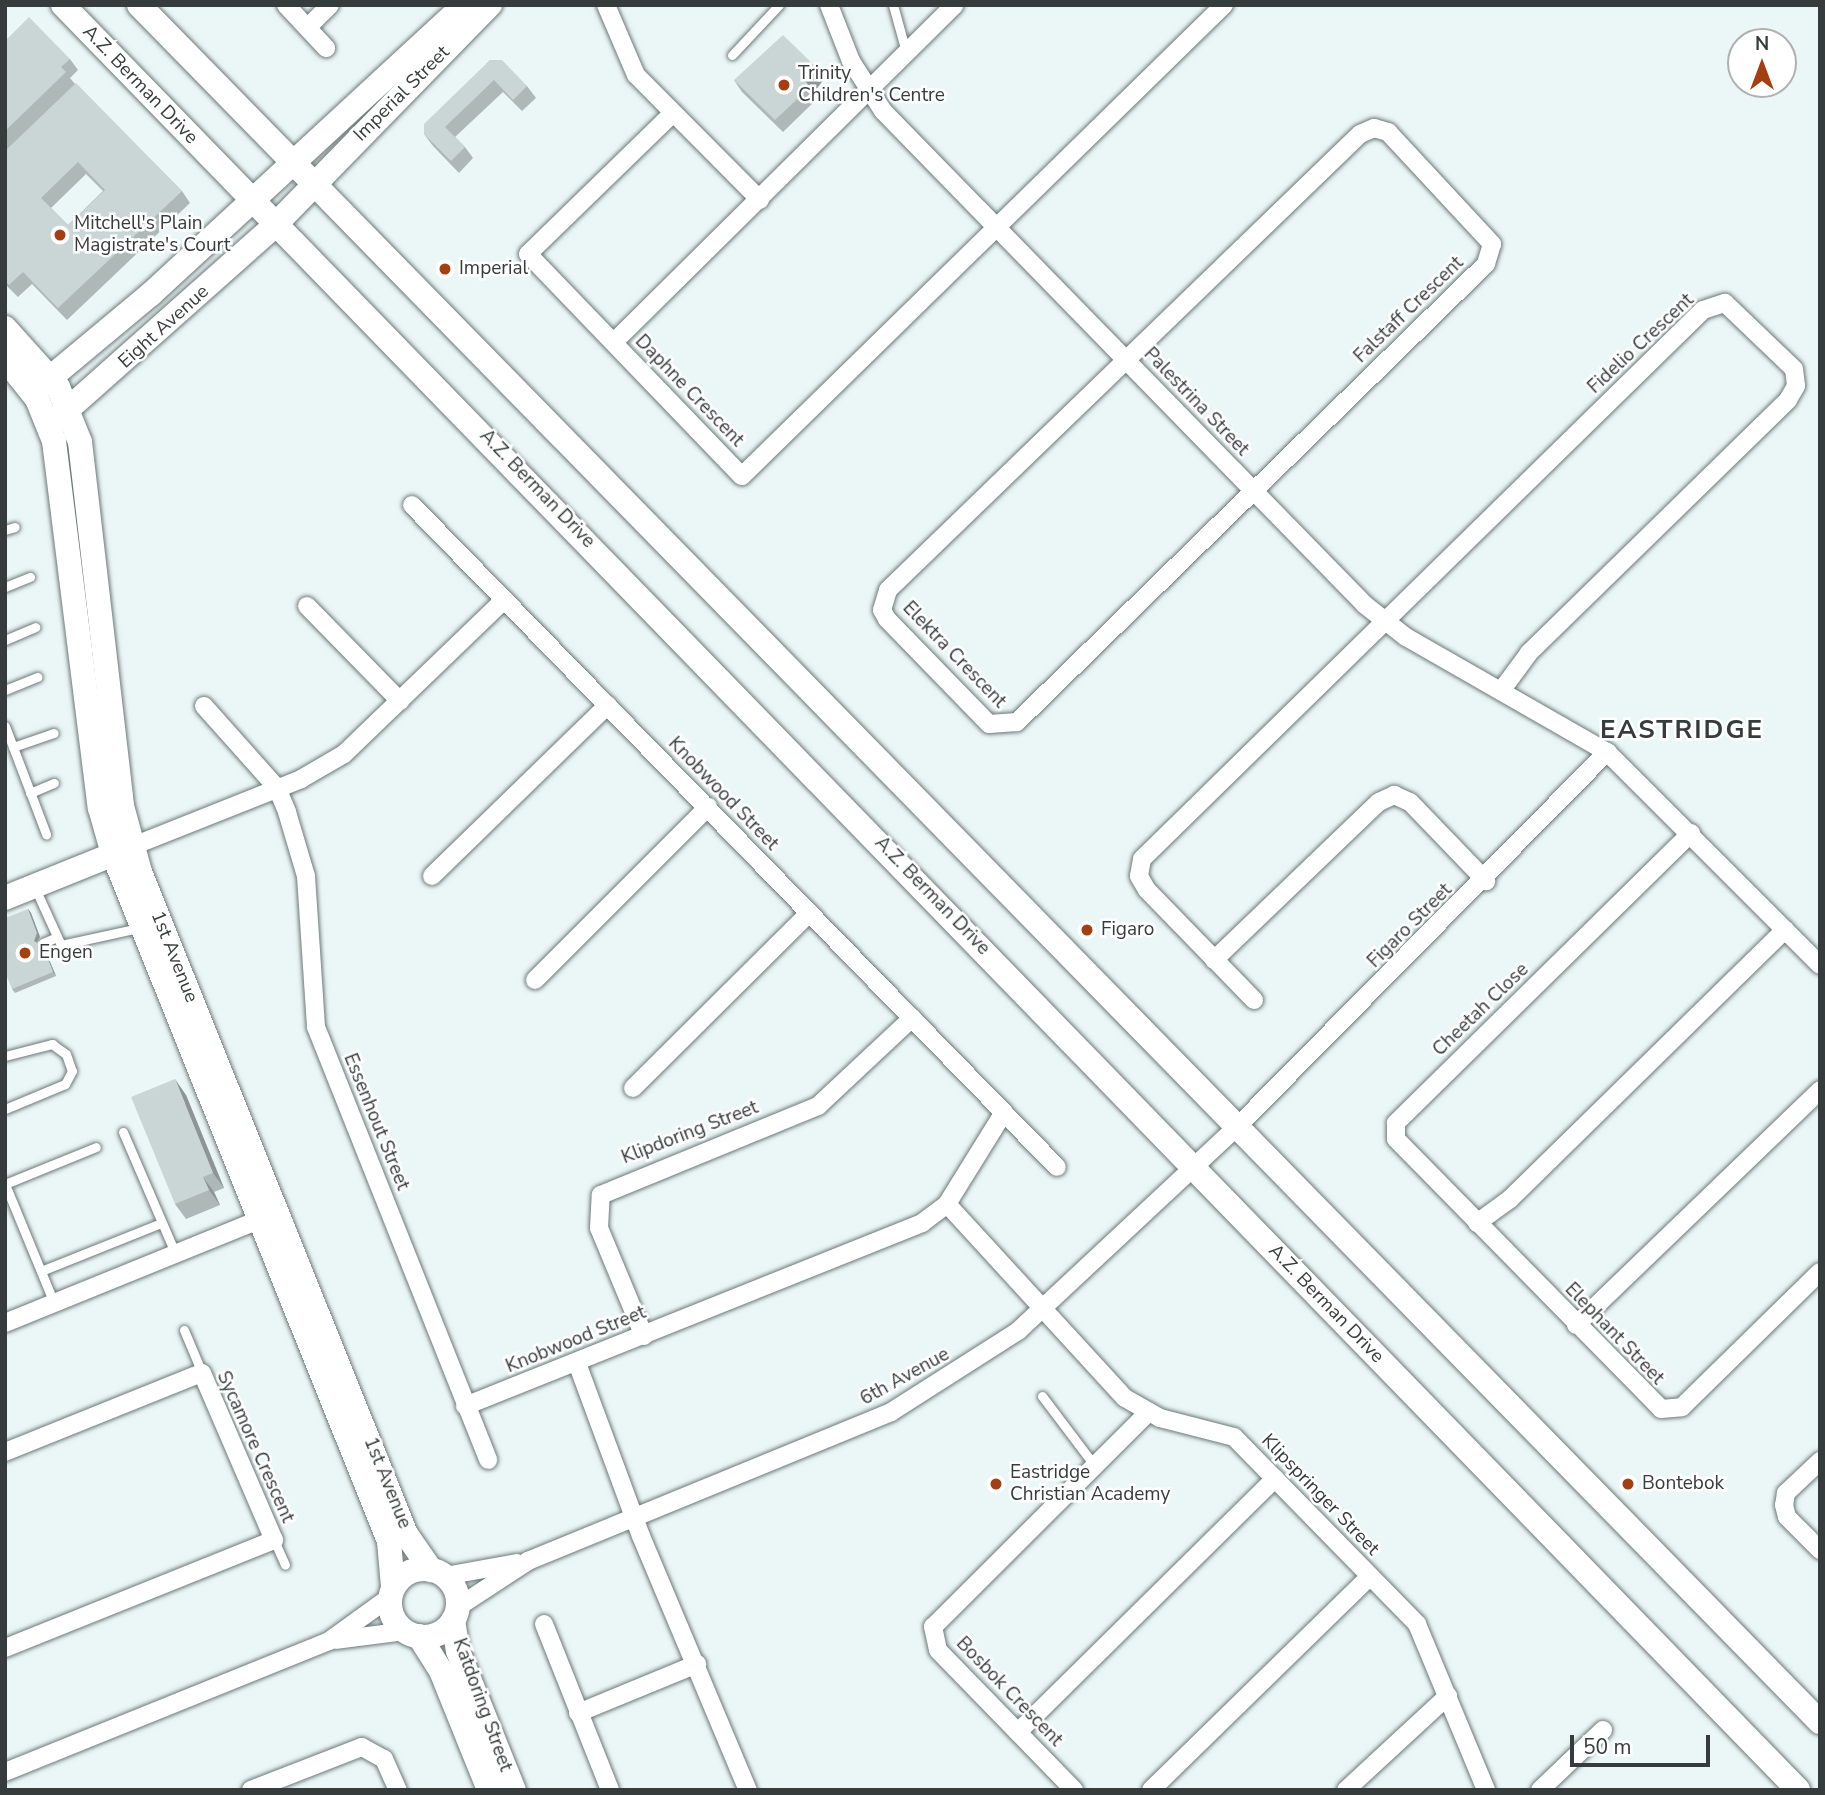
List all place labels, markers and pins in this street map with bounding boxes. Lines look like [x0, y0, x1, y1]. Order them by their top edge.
place label: Trinity Children's Centre [798, 63, 945, 107]
marker: Trinity Children's Centre [776, 77, 792, 93]
place label: Mitchell's Plain Magistrate's Court [74, 213, 231, 257]
marker: Mitchell's Plain Magistrate's Court [52, 227, 68, 243]
place label: Imperial [459, 258, 528, 280]
marker: Imperial [437, 261, 453, 277]
place label: Figaro [1101, 919, 1154, 941]
marker: Figaro [1079, 922, 1095, 938]
place label: Engen [39, 942, 93, 964]
marker: Engen [17, 945, 33, 961]
place label: Eastridge Christian Academy [1010, 1462, 1170, 1506]
place label: Bontebok [1642, 1473, 1724, 1495]
marker: Eastridge Christian Academy [988, 1476, 1004, 1492]
marker: Bontebok [1620, 1476, 1636, 1492]

